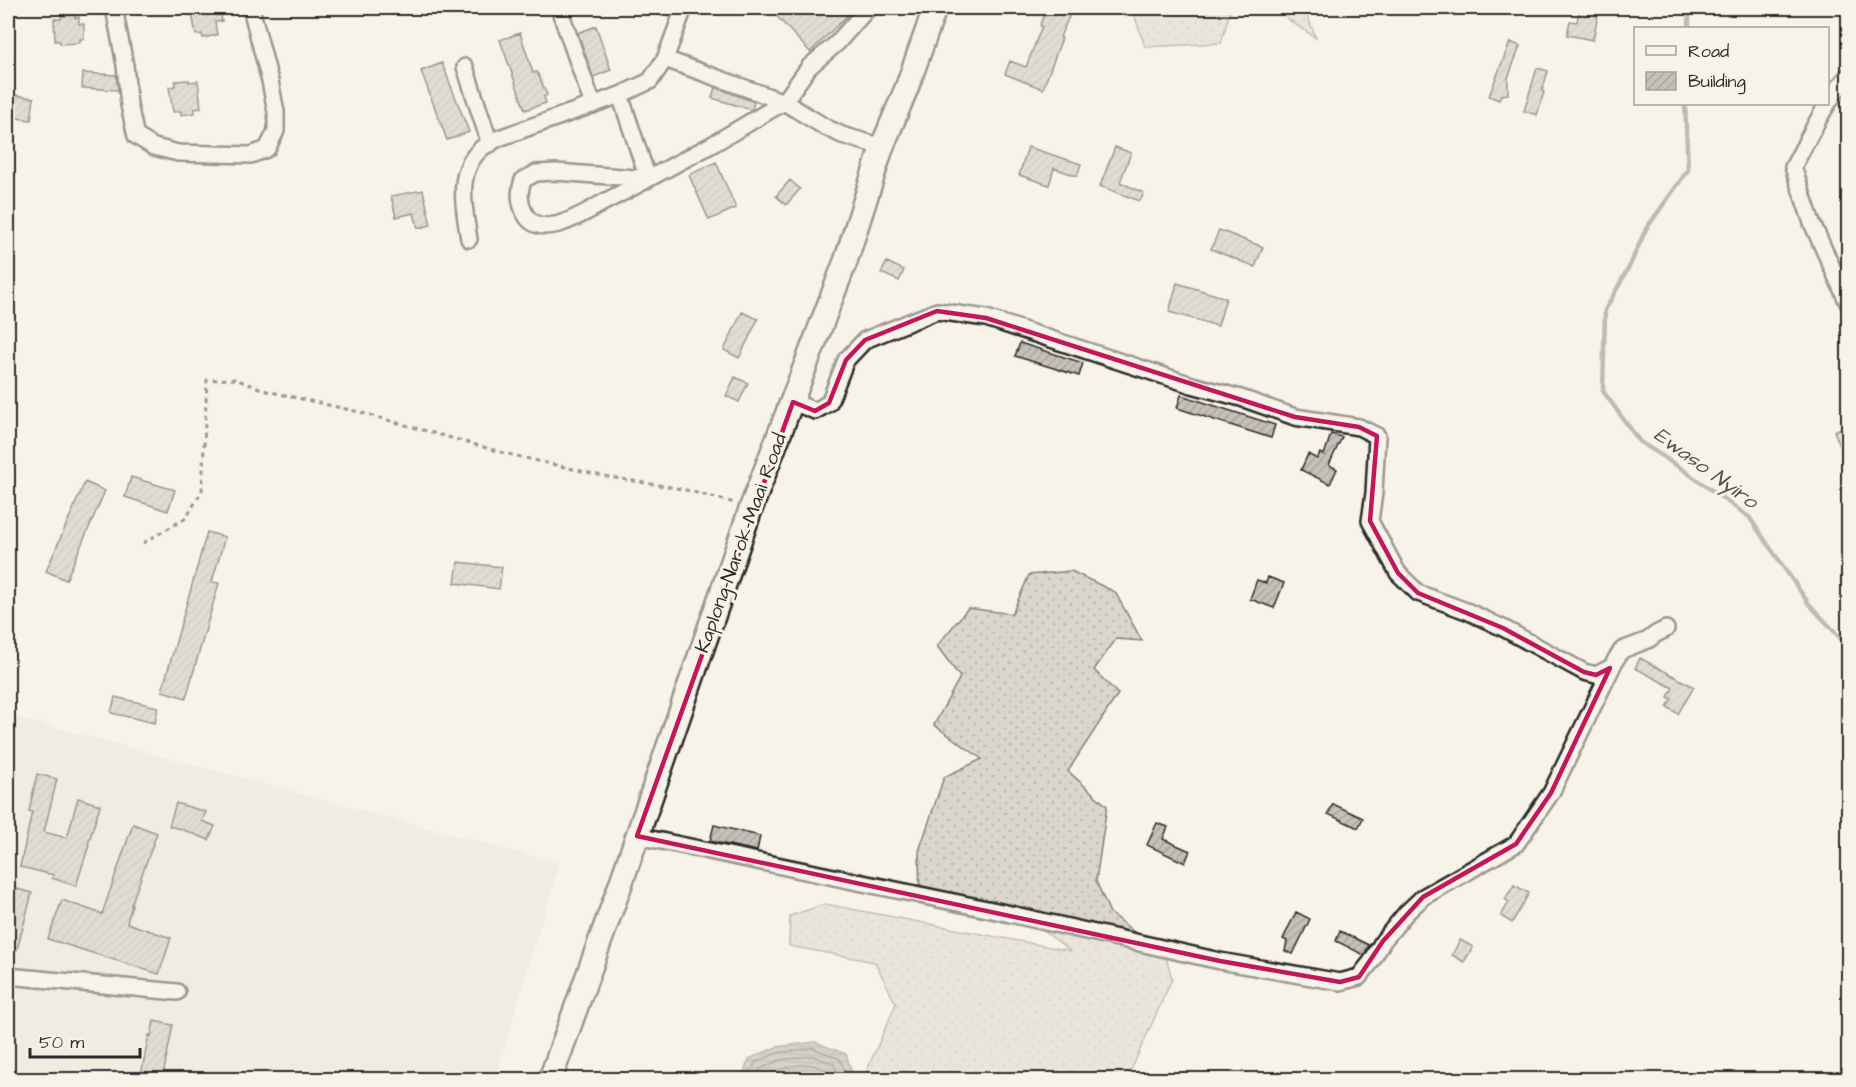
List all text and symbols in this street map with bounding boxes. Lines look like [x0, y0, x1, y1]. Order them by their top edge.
legend [1634, 27, 1829, 105]
text: Road [1688, 39, 1729, 64]
text: Building [1688, 69, 1746, 95]
water label: Ewaso Nyiro [1647, 420, 1766, 518]
street label: Kaplong-Narok-Maai Road [688, 429, 795, 657]
scale bar [30, 1021, 140, 1059]
text: 50 m [39, 1030, 84, 1055]

